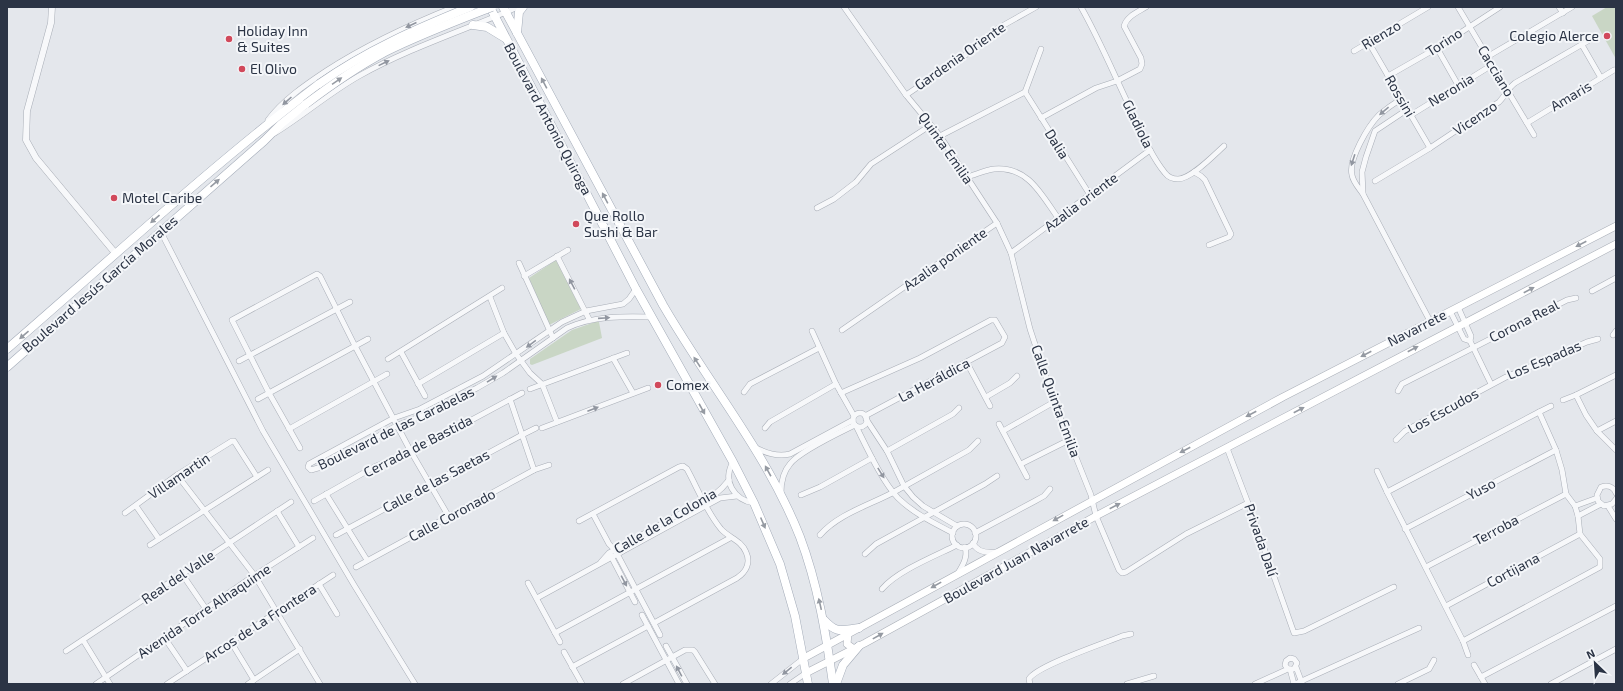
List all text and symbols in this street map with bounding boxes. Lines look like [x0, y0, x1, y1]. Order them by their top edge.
street label: Rienzo [1358, 16, 1404, 53]
street label: Gardenia Oriente [911, 18, 1008, 93]
place label: Holiday Inn & Suites [237, 22, 308, 55]
one-way arrow [405, 22, 416, 28]
street label: Torino [1422, 24, 1465, 60]
place label: Colegio Alerce [1509, 27, 1599, 44]
marker: Colegio Alerce [1602, 31, 1612, 41]
marker: Holiday Inn & Suites [224, 34, 234, 44]
street label: Boulevard Antonio Quiroga [501, 40, 596, 198]
street label: Cacciano [1475, 42, 1518, 99]
place label: El Olivo [250, 60, 297, 77]
one-way arrow [378, 60, 389, 66]
marker: El Olivo [237, 64, 247, 74]
street label: Neronia [1425, 69, 1477, 110]
street label: Rossini [1382, 72, 1419, 120]
one-way arrow [332, 77, 342, 85]
street label: Amaris [1547, 77, 1594, 114]
one-way arrow [540, 78, 547, 89]
one-way arrow [282, 96, 292, 106]
street label: Gladiola [1119, 97, 1157, 151]
street label: Vicenzo [1449, 97, 1500, 138]
one-way arrow [1378, 107, 1389, 116]
street label: Quinta Emilia [915, 108, 977, 187]
street label: Dalia [1042, 126, 1073, 162]
one-way arrow [1350, 155, 1356, 167]
street label: Azalia oriente [1041, 168, 1121, 235]
one-way arrow [209, 179, 220, 188]
place label: Motel Caribe [122, 189, 202, 206]
one-way arrow [602, 192, 609, 204]
marker: Motel Caribe [109, 193, 119, 203]
place label: Que Rollo Sushi & Bar [584, 207, 658, 240]
street label: Boulevard Jesús García Morales [18, 211, 181, 356]
one-way arrow [150, 214, 161, 223]
marker: Que Rollo Sushi & Bar [571, 219, 581, 229]
street label: Azalia poniente [900, 223, 990, 294]
one-way arrow [1576, 241, 1587, 247]
one-way arrow [568, 278, 575, 290]
one-way arrow [1524, 287, 1535, 294]
street label: Corona Real [1486, 295, 1562, 345]
street label: Navarrete [1384, 305, 1449, 350]
one-way arrow [598, 315, 611, 322]
one-way arrow [19, 330, 28, 339]
street label: Los Espadas [1504, 336, 1583, 383]
one-way arrow [525, 340, 536, 348]
street label: Calle Quinta Emilia [1028, 342, 1085, 459]
one-way arrow [1408, 346, 1419, 353]
one-way arrow [1360, 351, 1372, 357]
street label: La Heráldica [895, 354, 972, 405]
one-way arrow [693, 356, 701, 367]
one-way arrow [486, 376, 498, 383]
place label: Comex [666, 376, 710, 393]
marker: Comex [653, 380, 663, 390]
street label: Boulevard de las Carabelas [315, 382, 477, 473]
street label: Los Escudos [1404, 384, 1481, 437]
one-way arrow [699, 403, 706, 415]
one-way arrow [588, 405, 600, 411]
one-way arrow [1293, 407, 1304, 414]
street label: Cerrada de Bastida [360, 411, 475, 480]
one-way arrow [1245, 411, 1257, 418]
street label: Calle de las Saetas [379, 445, 492, 516]
one-way arrow [1179, 446, 1191, 453]
street label: Villamartin [145, 449, 213, 502]
one-way arrow [764, 465, 771, 476]
one-way arrow [878, 467, 885, 479]
street label: Yuso [1463, 474, 1498, 503]
street label: Calle de la Colonia [610, 484, 719, 557]
street label: Calle Coronado [406, 485, 498, 545]
street label: Privada Dalí [1241, 501, 1282, 579]
one-way arrow [1109, 503, 1121, 509]
street label: Terroba [1470, 511, 1521, 549]
street label: Boulevard Juan Navarrete [940, 513, 1091, 607]
one-way arrow [1052, 515, 1064, 522]
one-way arrow [760, 518, 766, 529]
street label: Real del Valle [138, 546, 218, 607]
street label: Cortijana [1483, 549, 1542, 591]
street label: Avenida Torre Alhaquime [134, 560, 274, 662]
one-way arrow [621, 575, 627, 587]
street label: Arcos de La Frontera [200, 580, 319, 665]
one-way arrow [930, 582, 942, 589]
one-way arrow [817, 598, 823, 610]
one-way arrow [872, 632, 884, 639]
north arrow [1575, 643, 1615, 683]
text: N [1584, 646, 1597, 661]
one-way arrow [676, 665, 683, 676]
one-way arrow [782, 666, 793, 675]

